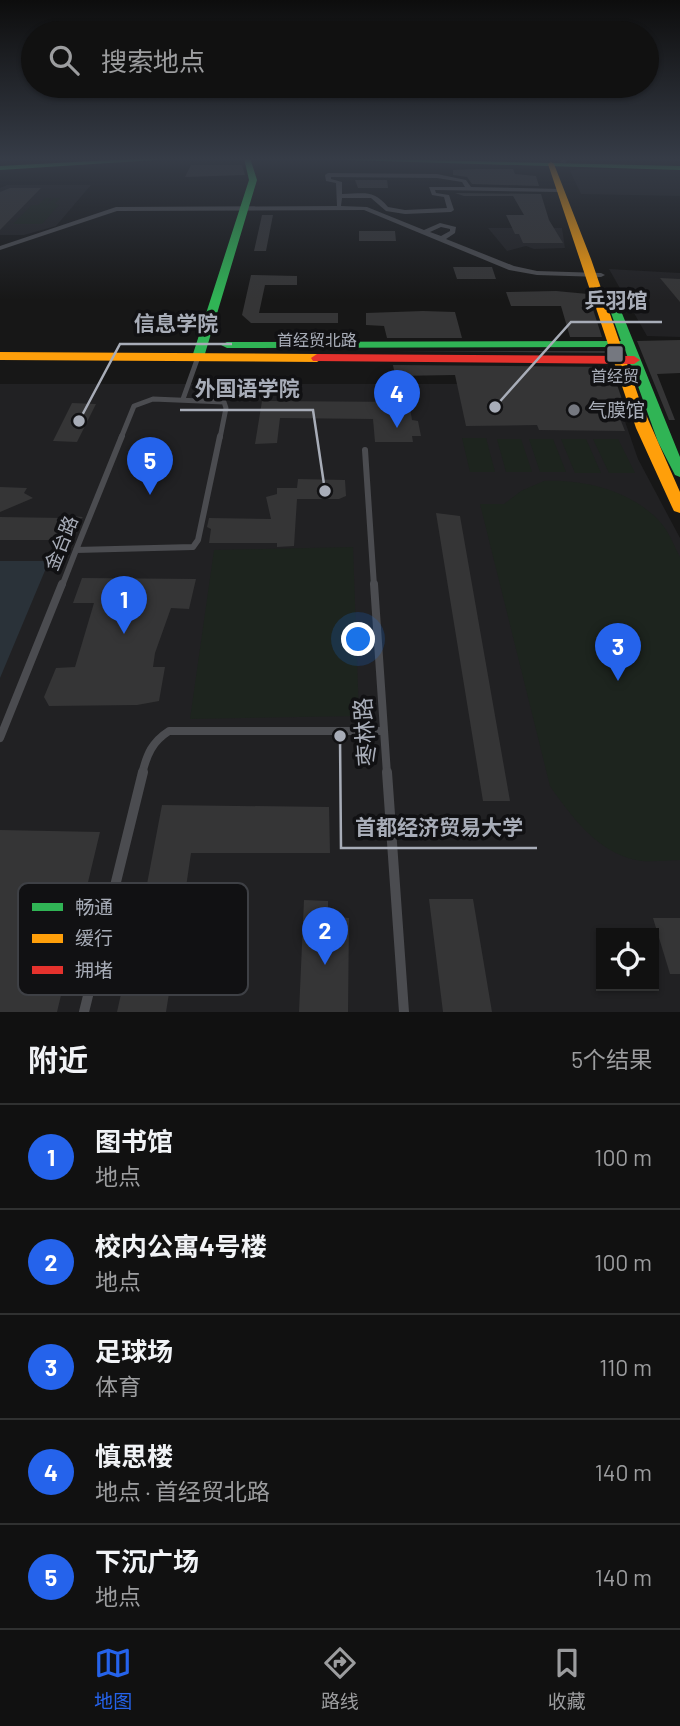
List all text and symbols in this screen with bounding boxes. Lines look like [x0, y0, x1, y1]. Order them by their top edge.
search box [21, 21, 659, 98]
icon: search [45, 41, 83, 79]
text: 搜索地点 [101, 45, 205, 76]
callout: 乒羽馆 [571, 280, 662, 322]
text: 乒羽馆 [585, 287, 648, 312]
callout: 信息学院 [120, 302, 232, 344]
text: 信息学院 [134, 310, 218, 335]
street label: 首经贸北路 [277, 330, 357, 349]
marker: 首经贸 [605, 344, 625, 364]
place label: 首经贸 [591, 366, 639, 385]
callout: 外国语学院 [180, 368, 313, 410]
pin: 4 [374, 370, 420, 428]
text: 外国语学院 [195, 375, 300, 400]
place label: 气膜馆 [588, 398, 645, 421]
marker: 气膜馆 [566, 402, 582, 418]
pin: 5 [127, 437, 173, 495]
street label: 金台路 [39, 512, 82, 574]
pin: 1 [101, 576, 147, 634]
your location [341, 622, 375, 656]
pin: 3 [595, 623, 641, 681]
street label: 枣林路 [348, 697, 380, 767]
callout: 首都经济贸易大学 [341, 806, 537, 848]
text: 首都经济贸易大学 [355, 814, 523, 839]
legend [18, 883, 248, 995]
text: 畅通 [75, 895, 113, 918]
pin: 2 [302, 907, 348, 965]
text: 缓行 [75, 926, 113, 949]
map controls [596, 928, 659, 991]
button: locate [596, 928, 659, 991]
text: 拥堵 [75, 958, 113, 981]
text: 附近 [28, 1041, 88, 1077]
text: 5个结果 [571, 1045, 652, 1073]
text: 图书馆 [95, 1125, 173, 1156]
text: 1 [47, 1143, 55, 1171]
text: 100 m [594, 1143, 652, 1171]
text: 地点 [95, 1162, 141, 1190]
text: 校内公寓4号楼 [95, 1230, 267, 1261]
text: 2 [45, 1248, 57, 1276]
text: 100 m [594, 1248, 652, 1276]
text: 地点 [95, 1267, 141, 1295]
text: 足球场 [95, 1335, 173, 1366]
text: 3 [45, 1353, 57, 1381]
text: 110 m [599, 1353, 652, 1381]
text: 体育 [95, 1372, 141, 1400]
text: 慎思楼 [95, 1440, 173, 1471]
text: 4 [44, 1458, 58, 1486]
text: 140 m [595, 1458, 652, 1486]
text: 地点 · 首经贸北路 [95, 1477, 270, 1505]
text: 下沉广场 [95, 1545, 199, 1576]
text: 5 [45, 1563, 57, 1591]
text: 140 m [595, 1563, 652, 1591]
text: 地点 [95, 1582, 141, 1610]
tab: 地图 [94, 1644, 132, 1713]
tab: 路线 [321, 1644, 359, 1713]
tab: 收藏 [548, 1644, 586, 1713]

